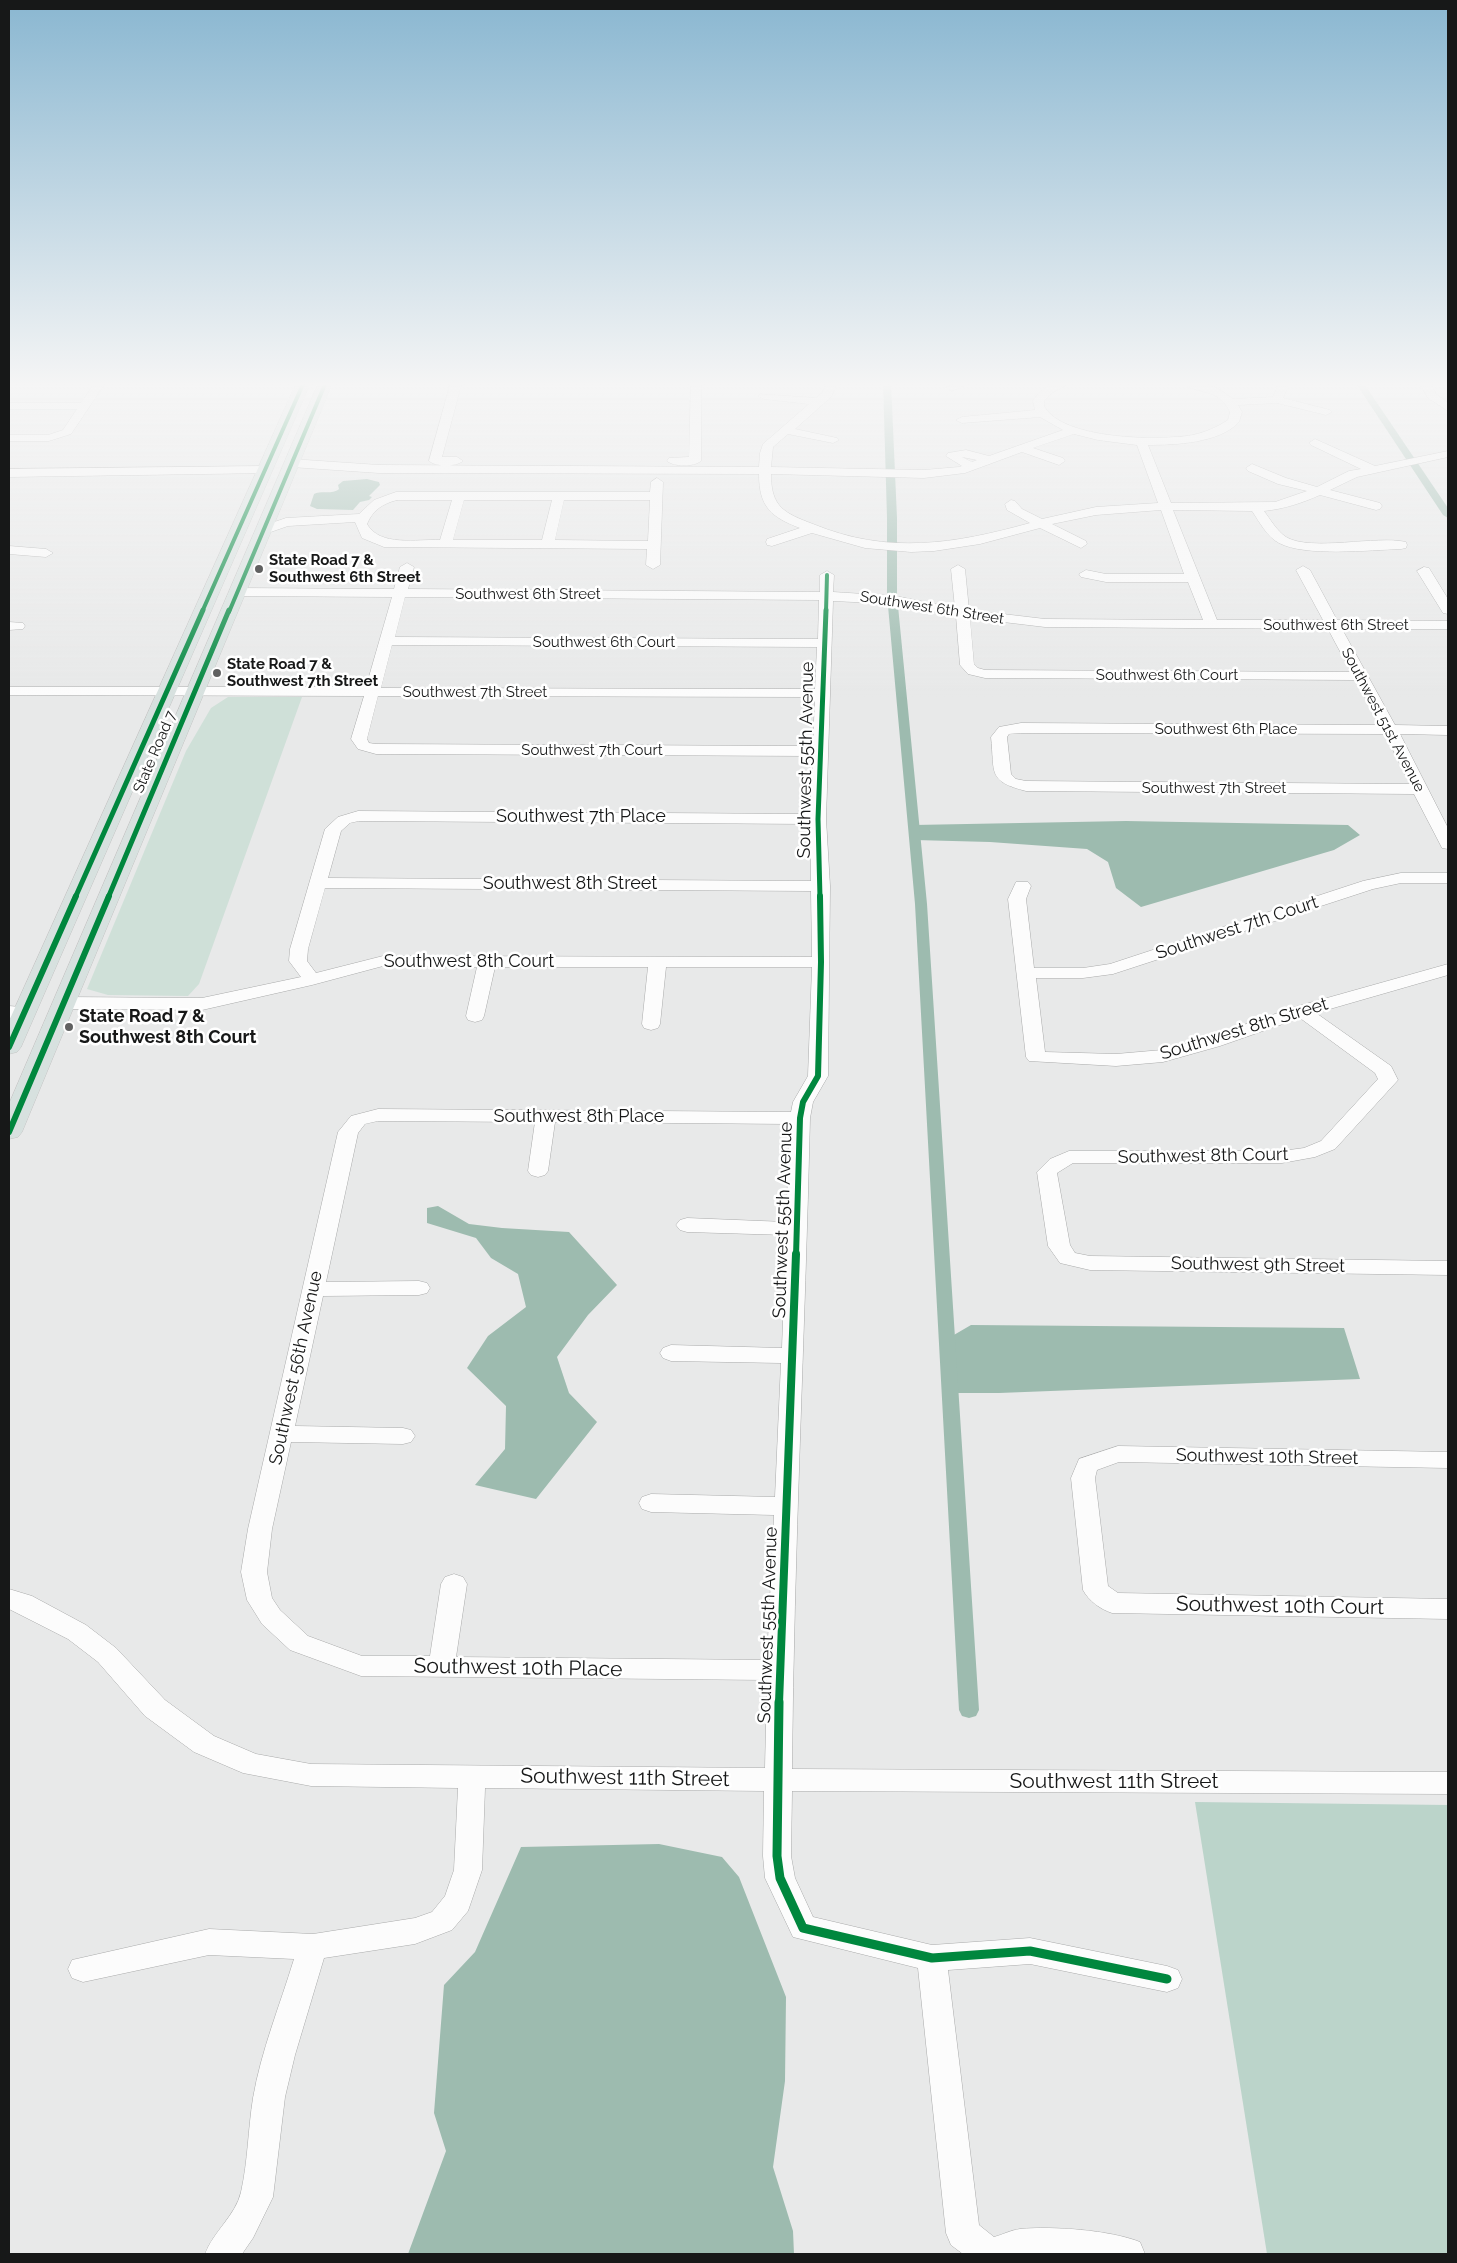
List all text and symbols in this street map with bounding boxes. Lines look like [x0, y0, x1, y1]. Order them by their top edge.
place label: State Road 7 & Southwest 6th Street [269, 551, 421, 586]
marker: State Road 7 & Southwest 6th Street [253, 563, 265, 575]
street label: Southwest 6th Street [455, 585, 601, 603]
street label: Southwest 6th Street [859, 588, 1005, 628]
street label: Southwest 6th Street [1263, 616, 1409, 634]
street label: Southwest 6th Court [533, 633, 675, 651]
street label: Southwest 51st Avenue [1337, 645, 1429, 795]
place label: State Road 7 & Southwest 7th Street [227, 655, 378, 690]
street label: Southwest 55th Avenue [793, 661, 819, 859]
street label: Southwest 6th Court [1096, 666, 1238, 684]
marker: State Road 7 & Southwest 7th Street [211, 667, 223, 679]
street label: Southwest 7th Street [403, 683, 547, 701]
street label: State Road 7 [130, 708, 180, 796]
street label: Southwest 6th Place [1155, 720, 1297, 738]
street label: Southwest 7th Court [521, 741, 663, 759]
street label: Southwest 7th Street [1142, 779, 1286, 797]
street label: Southwest 7th Place [496, 806, 666, 828]
street label: Southwest 8th Street [483, 873, 657, 895]
street label: Southwest 7th Court [1153, 892, 1321, 964]
street label: Southwest 8th Court [384, 951, 554, 973]
street label: Southwest 8th Street [1157, 993, 1331, 1065]
place label: State Road 7 & Southwest 8th Court [79, 1006, 256, 1048]
marker: State Road 7 & Southwest 8th Court [63, 1021, 75, 1033]
street label: Southwest 8th Place [494, 1106, 664, 1128]
street label: Southwest 55th Avenue [769, 1121, 797, 1319]
street label: Southwest 8th Court [1117, 1144, 1289, 1168]
street label: Southwest 9th Street [1171, 1253, 1345, 1277]
street label: Southwest 56th Avenue [265, 1269, 327, 1467]
street label: Southwest 10th Street [1176, 1445, 1358, 1469]
street label: Southwest 55th Avenue [754, 1526, 782, 1724]
street label: Southwest 10th Court [1176, 1592, 1384, 1620]
street label: Southwest 10th Place [413, 1654, 623, 1682]
street label: Southwest 11th Street [520, 1764, 730, 1792]
street label: Southwest 11th Street [1009, 1769, 1219, 1795]

